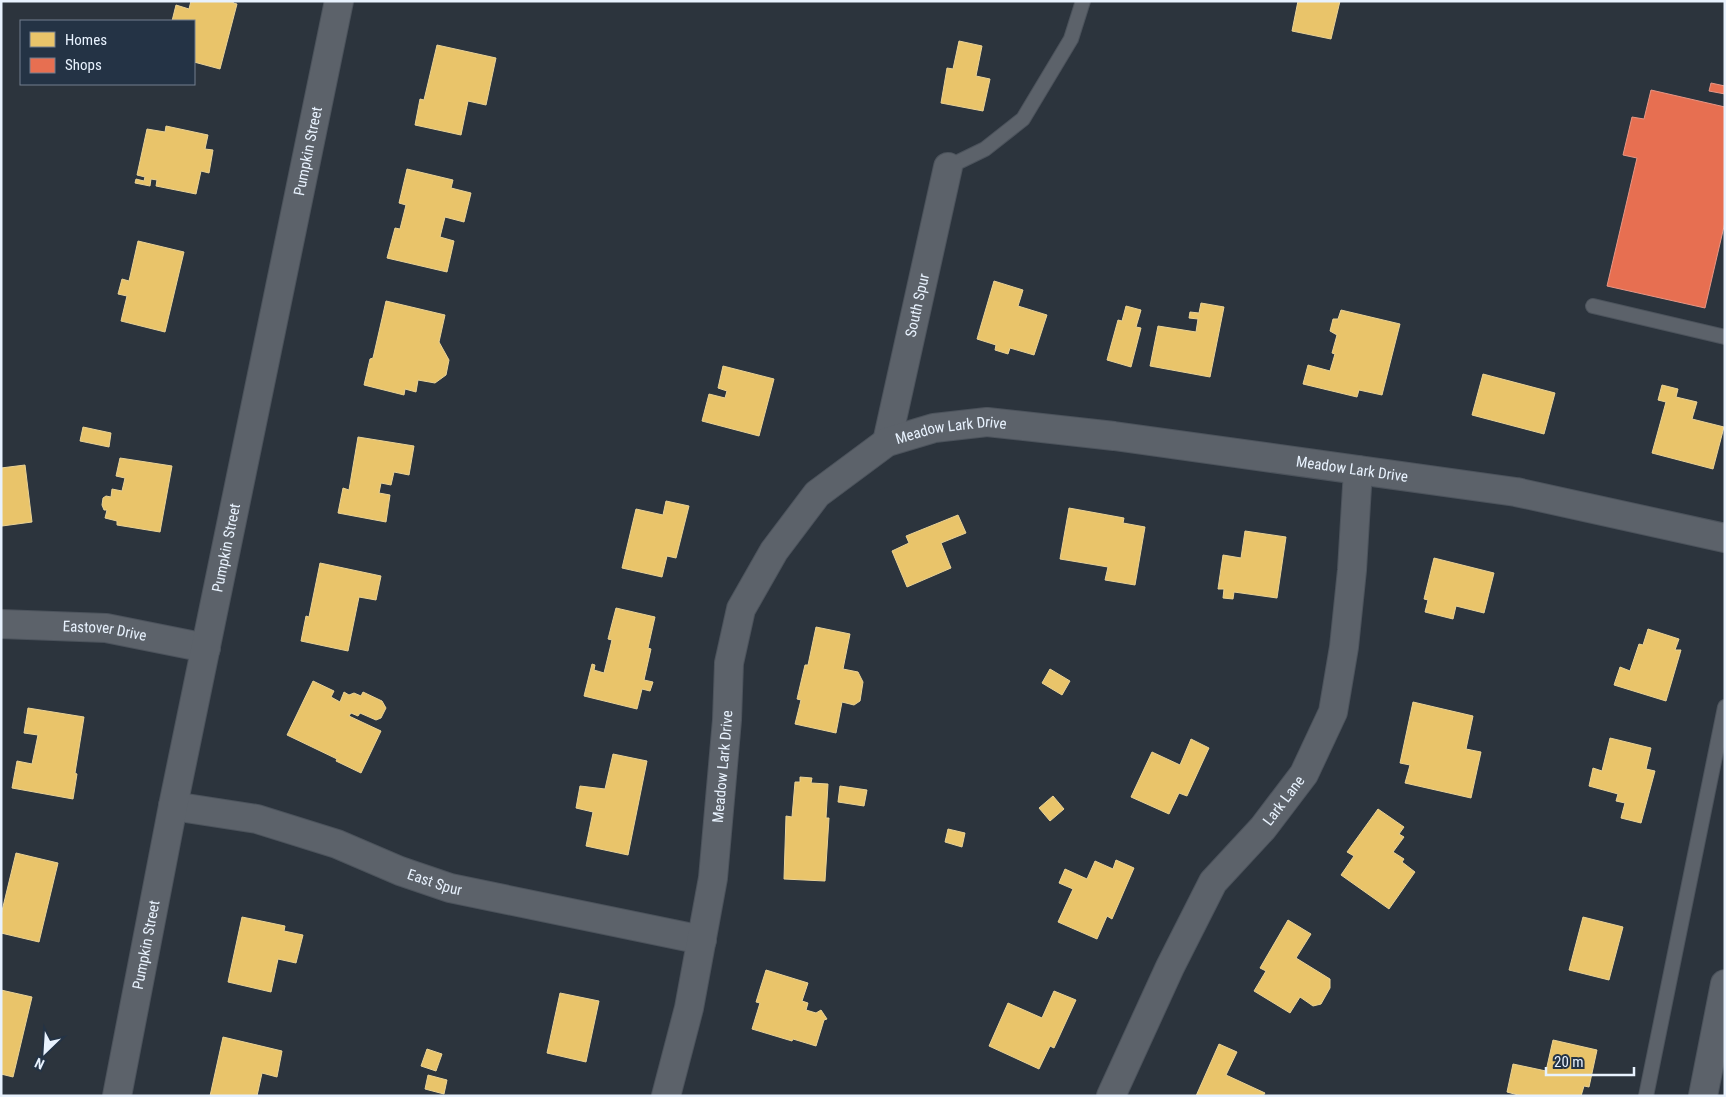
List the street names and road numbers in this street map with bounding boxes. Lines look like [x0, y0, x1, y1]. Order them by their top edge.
street label: Pumpkin Street [290, 105, 326, 197]
street label: South Spur [902, 271, 933, 339]
street label: Meadow Lark Drive [893, 413, 1007, 448]
street label: Meadow Lark Drive [1295, 452, 1409, 486]
street label: Pumpkin Street [208, 502, 244, 594]
street label: Eastover Drive [62, 617, 148, 645]
street label: Meadow Lark Drive [709, 710, 736, 824]
street label: Lark Lane [1259, 772, 1308, 829]
street label: East Spur [405, 865, 464, 899]
street label: Pumpkin Street [129, 899, 164, 991]

